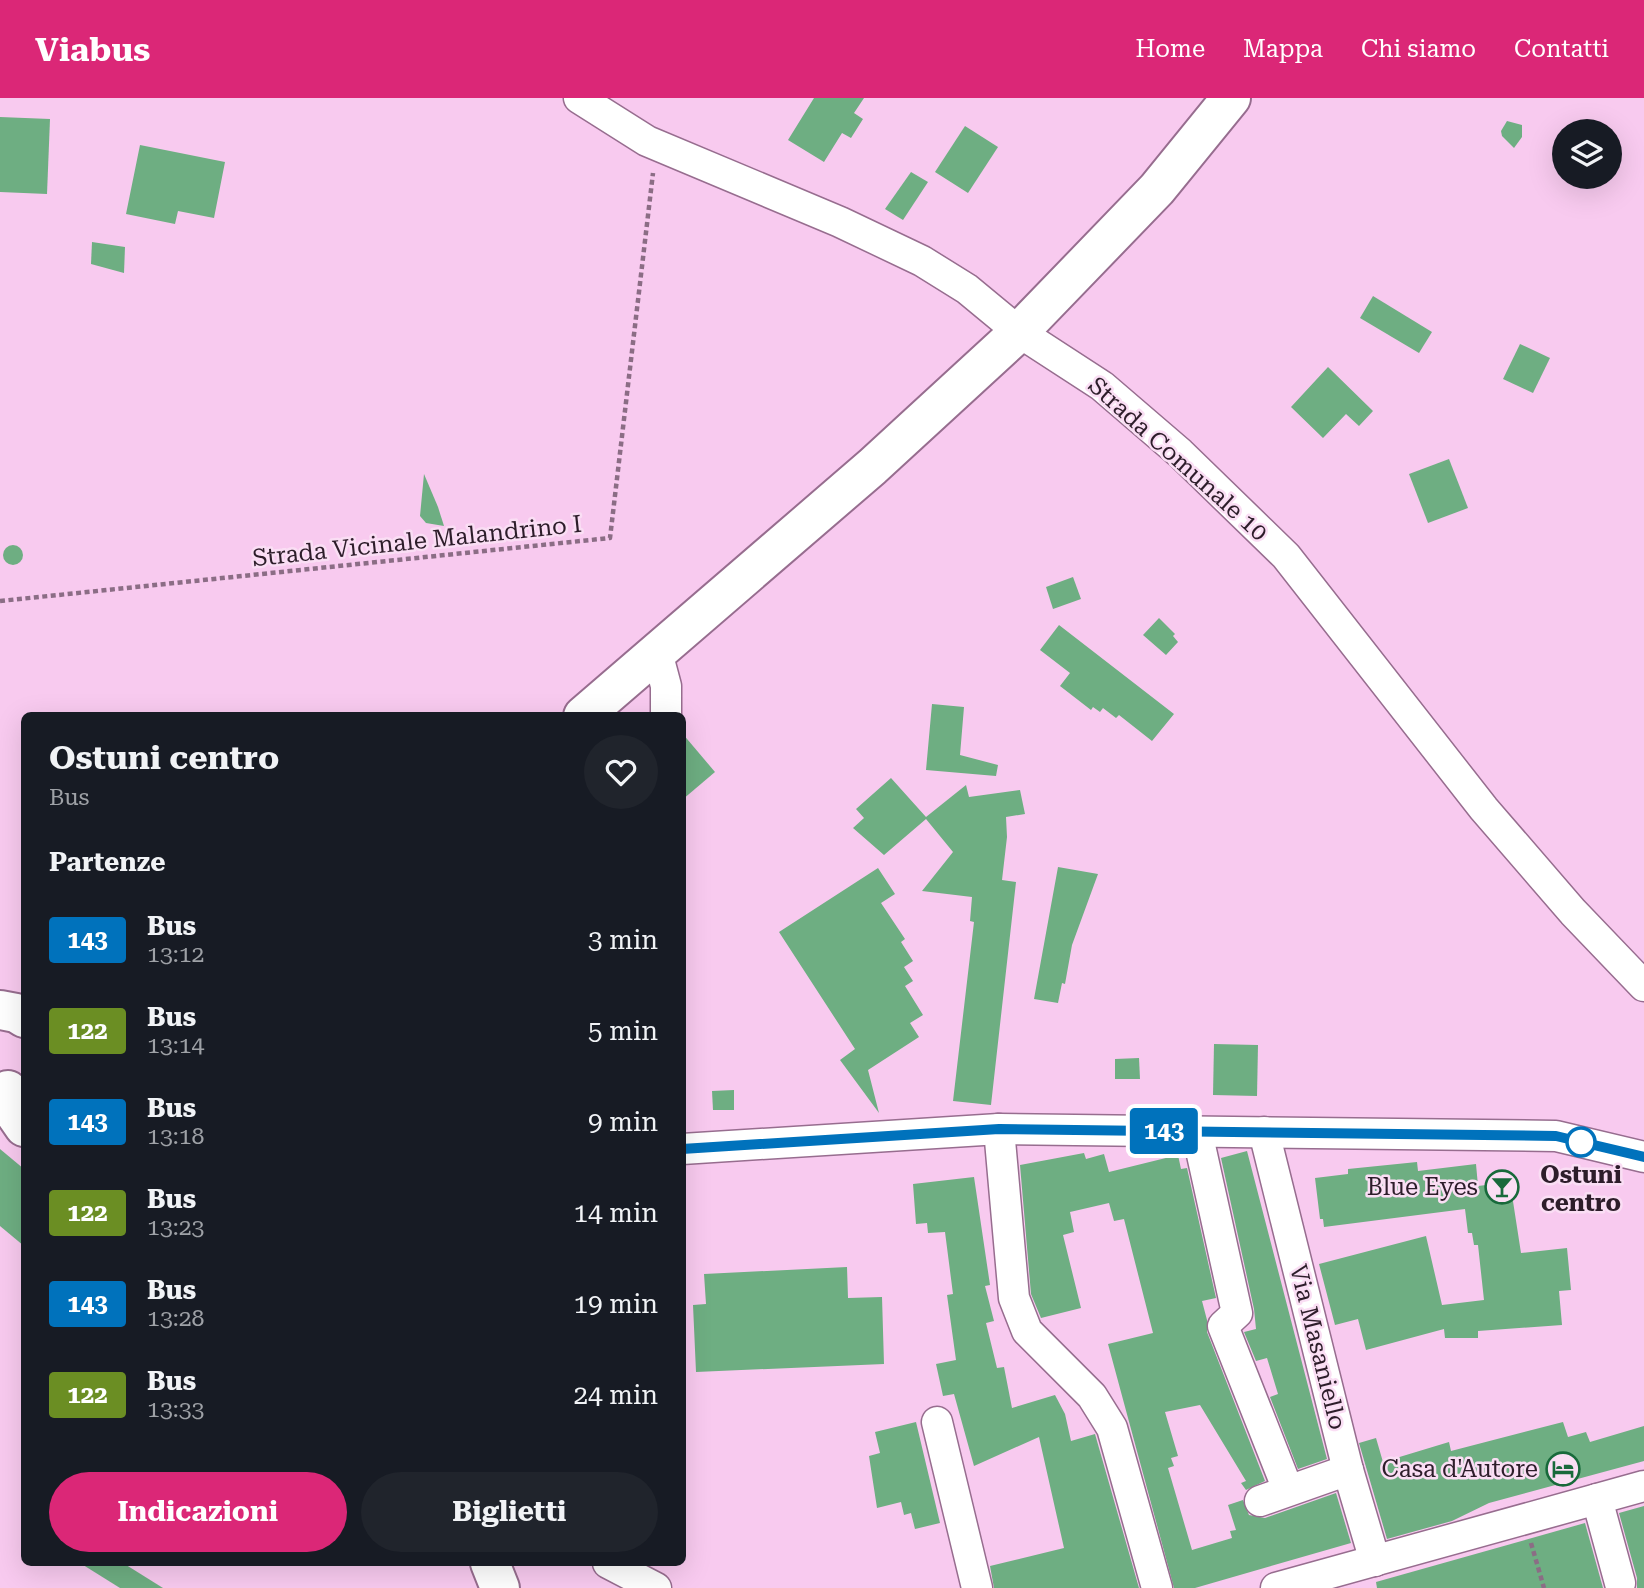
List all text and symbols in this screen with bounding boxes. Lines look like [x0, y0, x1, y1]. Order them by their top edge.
text: Viabus [35, 30, 150, 69]
text: Home [1136, 35, 1205, 63]
text: Mappa [1243, 35, 1323, 63]
text: Chi siamo [1361, 35, 1476, 63]
text: Contatti [1514, 35, 1609, 63]
map controls [1552, 119, 1622, 189]
button: layers [1552, 119, 1622, 189]
street label: Strada Comunale 10 [1083, 371, 1273, 547]
street label: Strada Vicinale Malandrino I [251, 510, 583, 572]
button: heart [584, 735, 658, 809]
text: Ostuni centro [49, 738, 279, 777]
text: Bus [49, 784, 89, 811]
text: Partenze [49, 847, 165, 877]
text: Bus [147, 911, 196, 941]
text: 3 min [588, 925, 658, 955]
text: 143 [67, 926, 108, 954]
text: 13:12 [147, 941, 204, 968]
text: Bus [147, 1002, 196, 1032]
text: 5 min [588, 1016, 658, 1046]
text: 122 [67, 1017, 108, 1045]
text: 13:14 [147, 1032, 204, 1059]
text: Bus [147, 1093, 196, 1123]
text: 9 min [588, 1107, 658, 1137]
text: 143 [67, 1108, 108, 1136]
line badge: 143 [1124, 1108, 1204, 1154]
text: 143 [1144, 1117, 1184, 1145]
text: 13:18 [147, 1123, 204, 1150]
marker: Ostuni centro [1566, 1127, 1596, 1157]
place label: Ostuni centro [1540, 1161, 1622, 1217]
bar icon: Blue Eyes [1483, 1168, 1521, 1206]
place label: Blue Eyes [1367, 1173, 1478, 1201]
text: Bus [147, 1184, 196, 1214]
text: 14 min [574, 1198, 658, 1228]
text: 122 [67, 1199, 108, 1227]
text: 13:23 [147, 1214, 204, 1241]
street label: Via Masaniello [1284, 1262, 1352, 1432]
text: Bus [147, 1275, 196, 1305]
text: 19 min [574, 1289, 658, 1319]
text: 143 [67, 1290, 108, 1318]
text: 13:28 [147, 1305, 204, 1332]
text: Bus [147, 1366, 196, 1396]
text: 24 min [574, 1380, 658, 1410]
text: 122 [67, 1381, 108, 1409]
text: 13:33 [147, 1396, 204, 1423]
hotel icon: Casa d'Autore [1544, 1450, 1582, 1488]
place label: Casa d'Autore [1381, 1455, 1538, 1483]
button: Indicazioni [49, 1472, 347, 1552]
button: Biglietti [361, 1472, 658, 1552]

